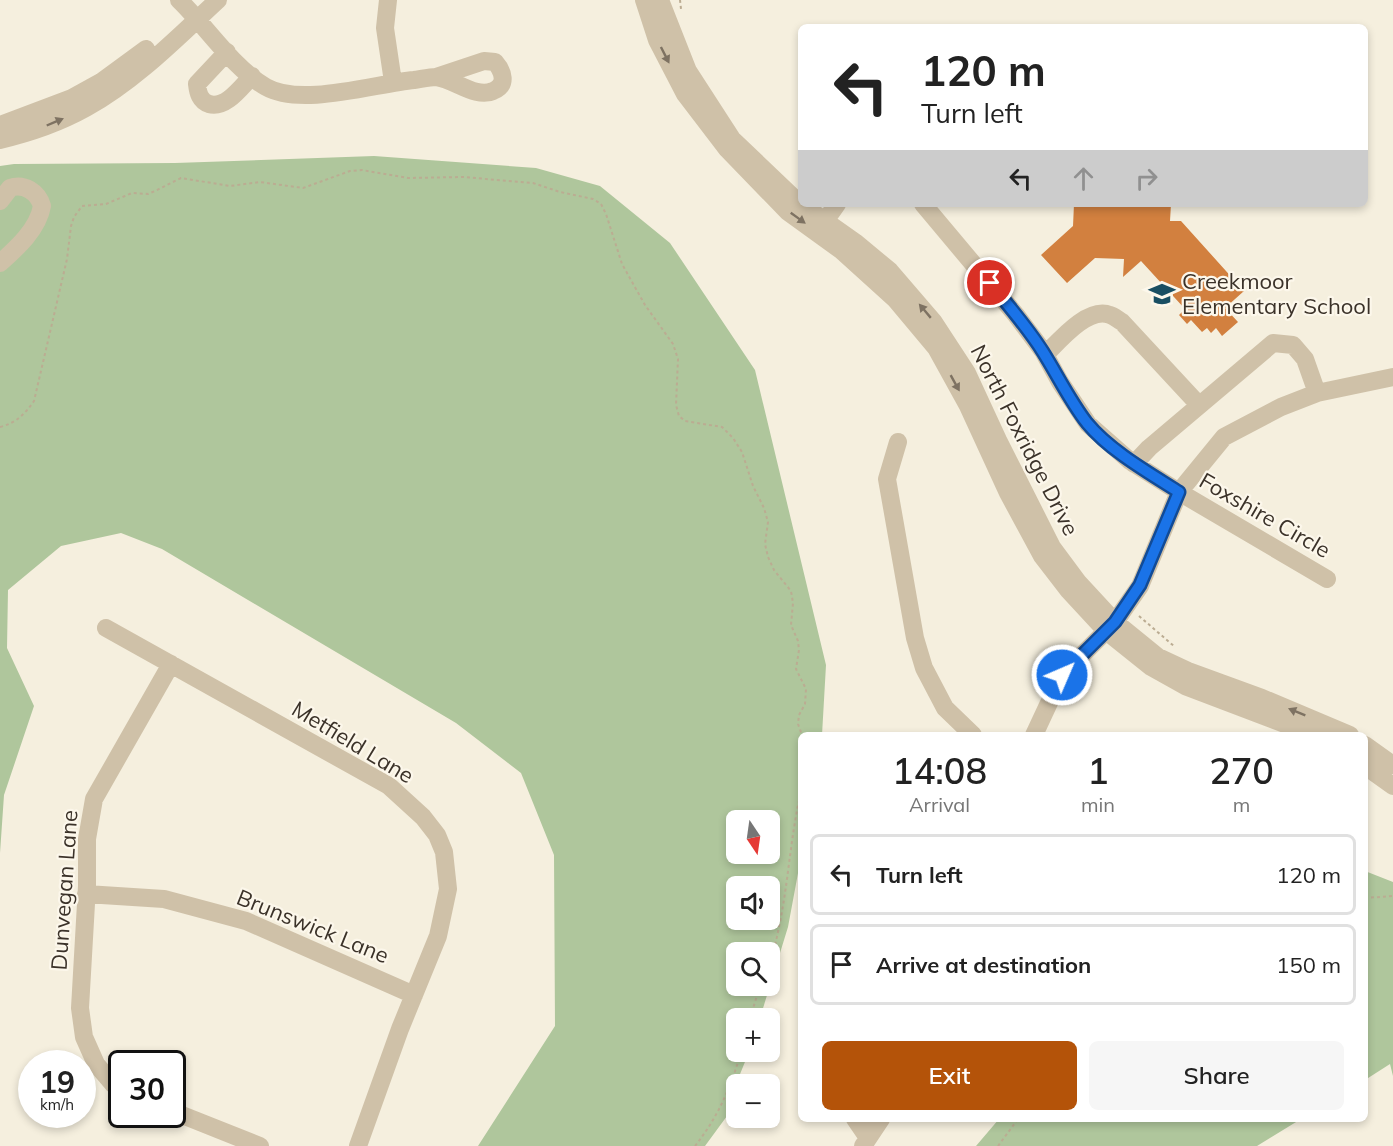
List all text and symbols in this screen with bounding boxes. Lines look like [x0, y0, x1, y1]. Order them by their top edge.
text: 120 m [921, 44, 1046, 97]
one-way arrow [660, 46, 670, 63]
icon: left [822, 48, 900, 126]
text: Turn left [921, 96, 1023, 130]
one-way arrow [47, 117, 65, 127]
icon: left [1004, 162, 1037, 195]
icon: ahead [1067, 162, 1100, 195]
icon: right [1130, 162, 1163, 195]
one-way arrow [789, 212, 805, 224]
pin [964, 257, 1015, 308]
icon: arrive [973, 266, 1006, 299]
place label: Creekmoor Elementary School [1182, 267, 1371, 320]
school or university icon: Creekmoor Elementary School [1147, 279, 1177, 309]
one-way arrow [919, 304, 932, 319]
street label: North Foxridge Drive [965, 340, 1085, 540]
one-way arrow [950, 374, 960, 391]
street label: Foxshire Circle [1194, 466, 1336, 564]
position arrow [1030, 643, 1094, 707]
street label: Metfield Lane [287, 695, 419, 789]
one-way arrow [1287, 707, 1305, 717]
text: 14:08 [892, 748, 987, 793]
text: 1 [1087, 748, 1109, 793]
text: 270 [1209, 748, 1274, 793]
text: Arrival [909, 792, 970, 817]
text: min [1081, 792, 1115, 817]
text: m [1233, 792, 1250, 817]
street label: Dunvegan Lane [44, 809, 84, 971]
north arrow [726, 810, 780, 864]
map controls [726, 810, 780, 1128]
icon: left [825, 858, 858, 891]
text: Turn left [876, 861, 963, 889]
text: 120 m [1276, 861, 1341, 889]
button: sound [726, 876, 780, 930]
street label: Brunswick Lane [233, 883, 393, 969]
button: search [726, 942, 780, 996]
icon: arrive [825, 948, 858, 981]
text: Arrive at destination [876, 951, 1091, 979]
text: 150 m [1276, 951, 1341, 979]
button: + [726, 1008, 780, 1062]
button: Exit [822, 1041, 1077, 1110]
button: Share [1089, 1041, 1344, 1110]
speed limit sign: 30 [108, 1050, 186, 1128]
text: 19 [39, 1063, 75, 1101]
button: − [726, 1074, 780, 1128]
text: km/h [40, 1095, 74, 1114]

